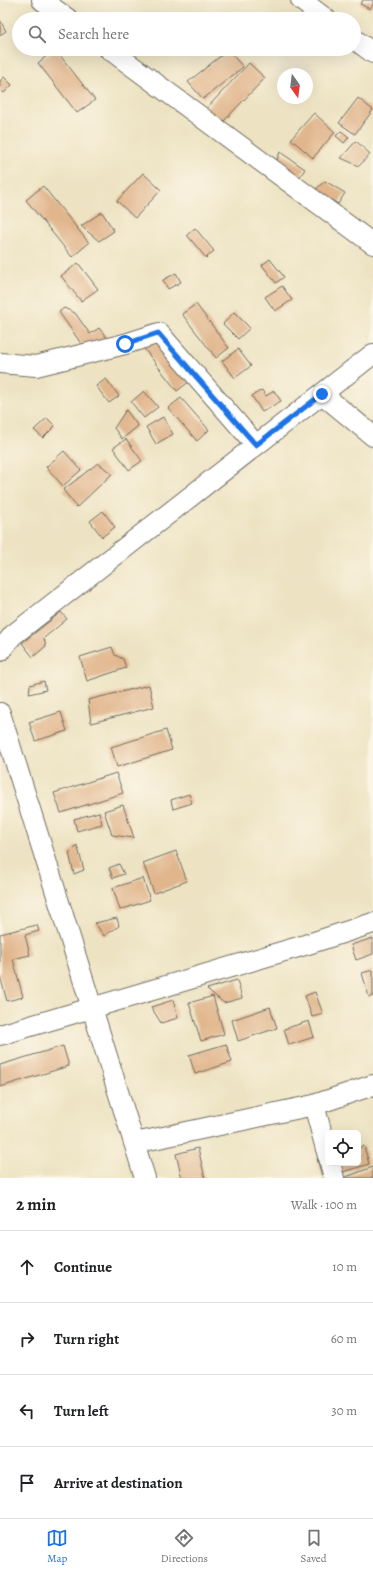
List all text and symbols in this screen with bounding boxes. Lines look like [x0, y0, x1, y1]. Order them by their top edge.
search box [12, 12, 361, 56]
icon: search [26, 23, 48, 45]
text: Search here [58, 24, 129, 44]
north arrow [277, 68, 313, 104]
route start [116, 335, 134, 353]
route end [313, 385, 331, 403]
map controls [325, 1130, 361, 1166]
button: locate [325, 1130, 361, 1166]
text: 2 min [16, 1193, 56, 1216]
text: Walk · 100 m [291, 1196, 357, 1213]
icon: ahead [16, 1256, 38, 1278]
text: Continue [54, 1257, 112, 1277]
text: 10 m [332, 1258, 357, 1275]
icon: right [16, 1328, 38, 1350]
text: Turn right [54, 1329, 119, 1349]
text: 60 m [331, 1330, 357, 1347]
icon: left [16, 1400, 38, 1422]
text: Turn left [54, 1401, 109, 1421]
text: 30 m [331, 1402, 357, 1419]
icon: arrive [16, 1472, 38, 1494]
text: Arrive at destination [54, 1473, 183, 1493]
tab: Map [46, 1527, 68, 1566]
tab: Directions [161, 1527, 208, 1566]
tab: Saved [301, 1527, 327, 1566]

